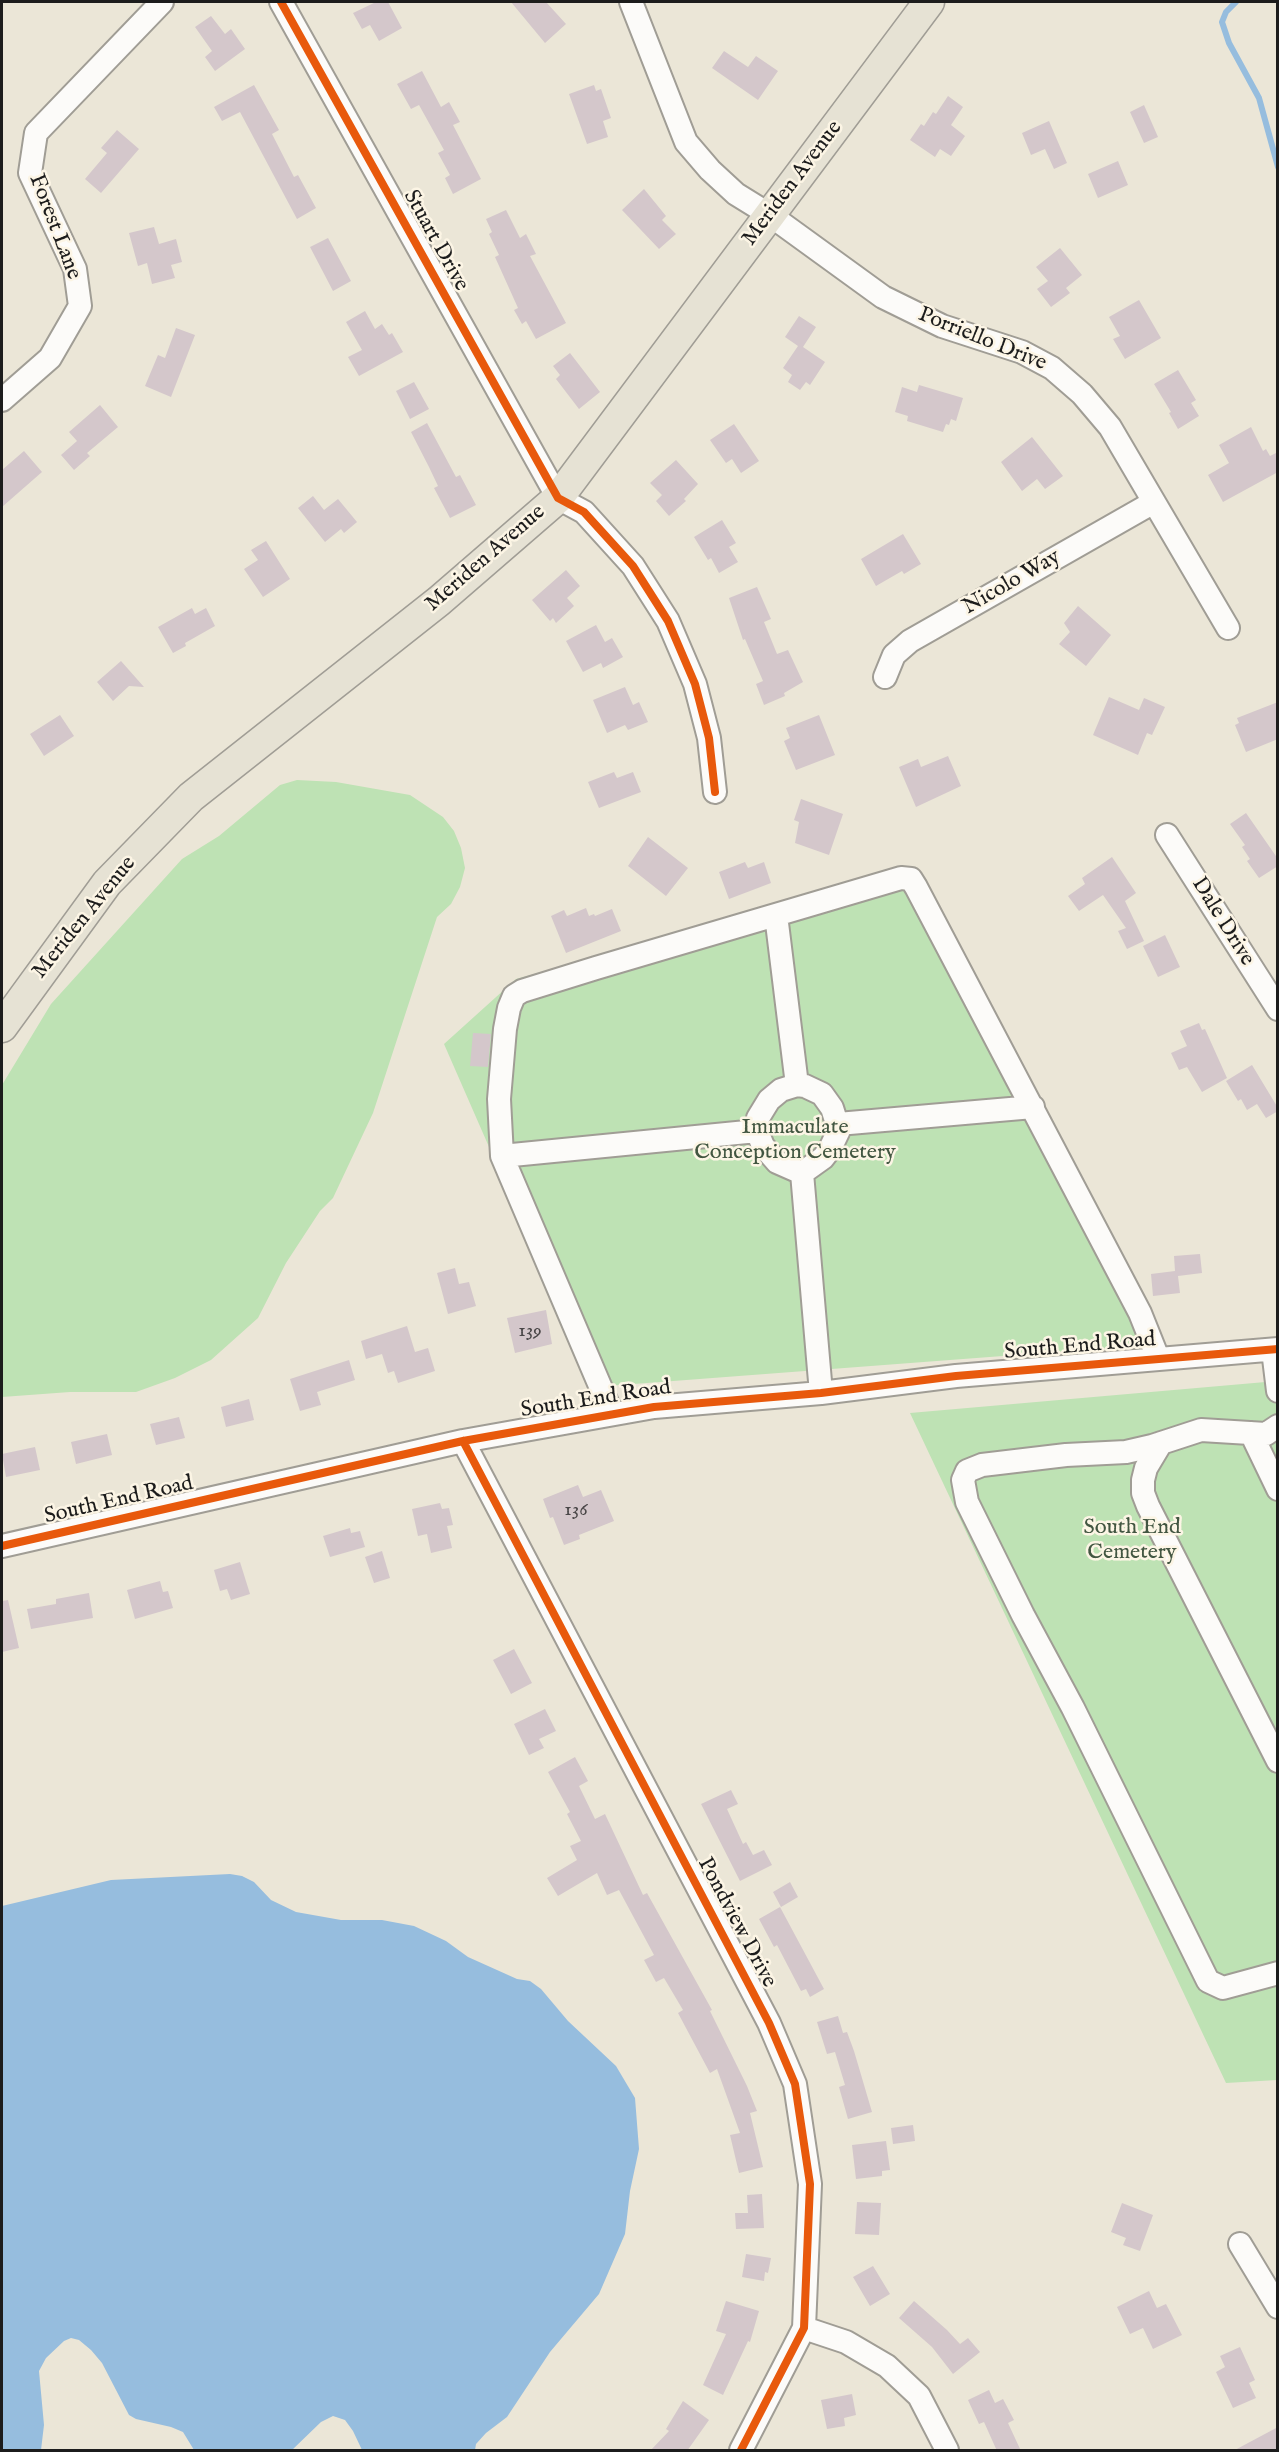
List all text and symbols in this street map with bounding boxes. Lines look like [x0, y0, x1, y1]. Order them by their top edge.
street label: Meriden Avenue [737, 116, 849, 252]
street label: Forest Lane [22, 171, 86, 283]
street label: Stuart Drive [396, 186, 474, 296]
street label: Porriello Drive [914, 302, 1050, 378]
street label: Meriden Avenue [421, 500, 551, 618]
street label: Nicolo Way [959, 545, 1065, 621]
street label: Meriden Avenue [28, 851, 142, 985]
street label: Dale Drive [1185, 873, 1259, 971]
park label: Immaculate Conception Cemetery [694, 1115, 896, 1166]
house number: 139 [518, 1320, 542, 1344]
street label: South End Road [1003, 1327, 1157, 1367]
street label: South End Road [519, 1375, 673, 1425]
street label: South End Road [42, 1471, 196, 1531]
house number: 136 [564, 1499, 588, 1523]
park label: South End Cemetery [1083, 1515, 1181, 1566]
street label: Pondview Drive [691, 1853, 781, 1993]

